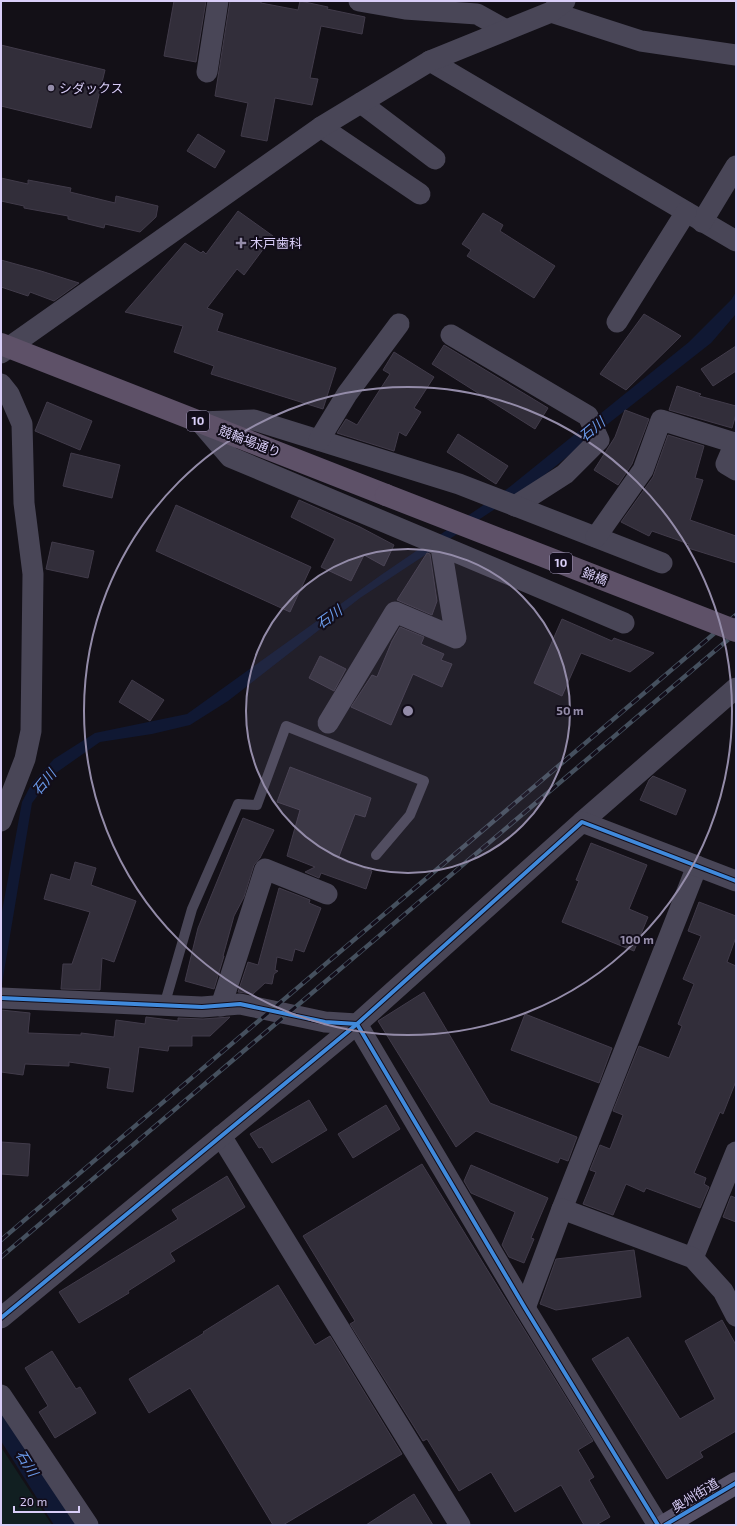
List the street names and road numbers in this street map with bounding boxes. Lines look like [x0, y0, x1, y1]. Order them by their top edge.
road number: 10 [187, 411, 209, 431]
street label: 競輪場通り [217, 422, 283, 460]
road number: 10 [550, 553, 572, 573]
street label: 錦橋 [580, 564, 610, 588]
street label: 奥州街道 [669, 1475, 721, 1515]

